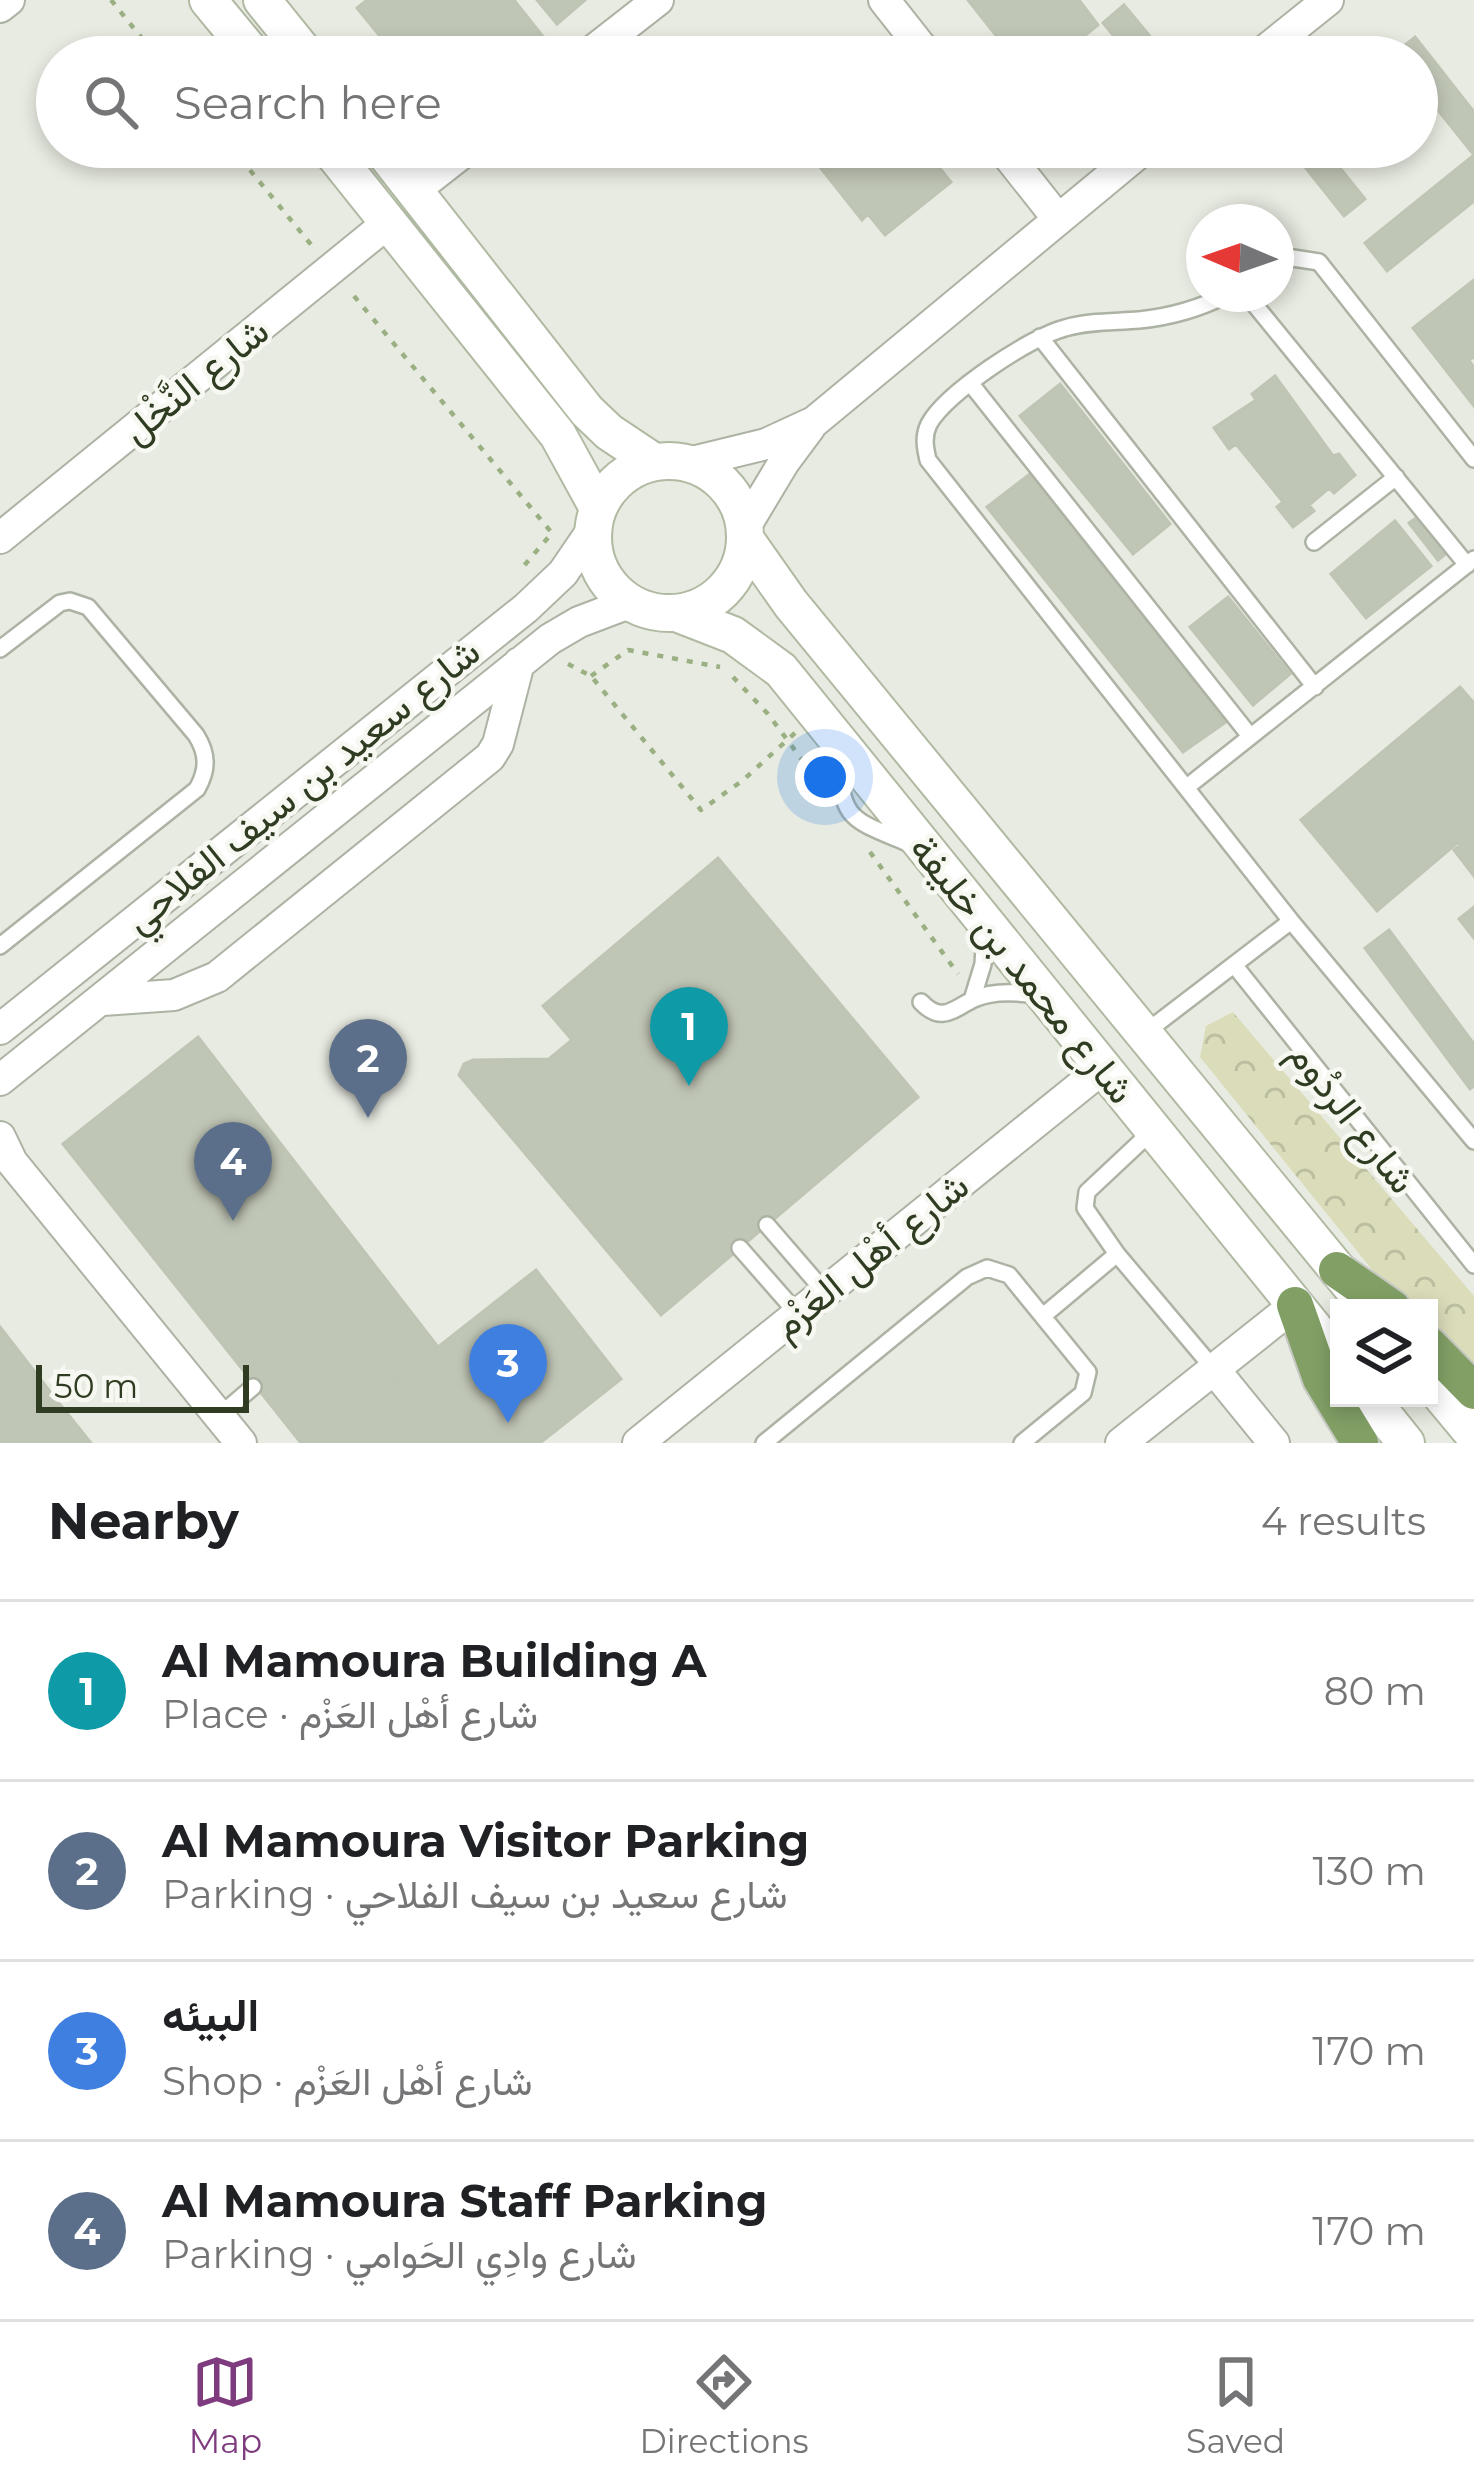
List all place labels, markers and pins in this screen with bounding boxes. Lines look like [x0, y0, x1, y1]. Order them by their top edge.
pin: 1 [650, 987, 728, 1086]
pin: 2 [329, 1019, 407, 1118]
pin: 4 [194, 1122, 272, 1221]
pin: 3 [469, 1324, 547, 1423]

